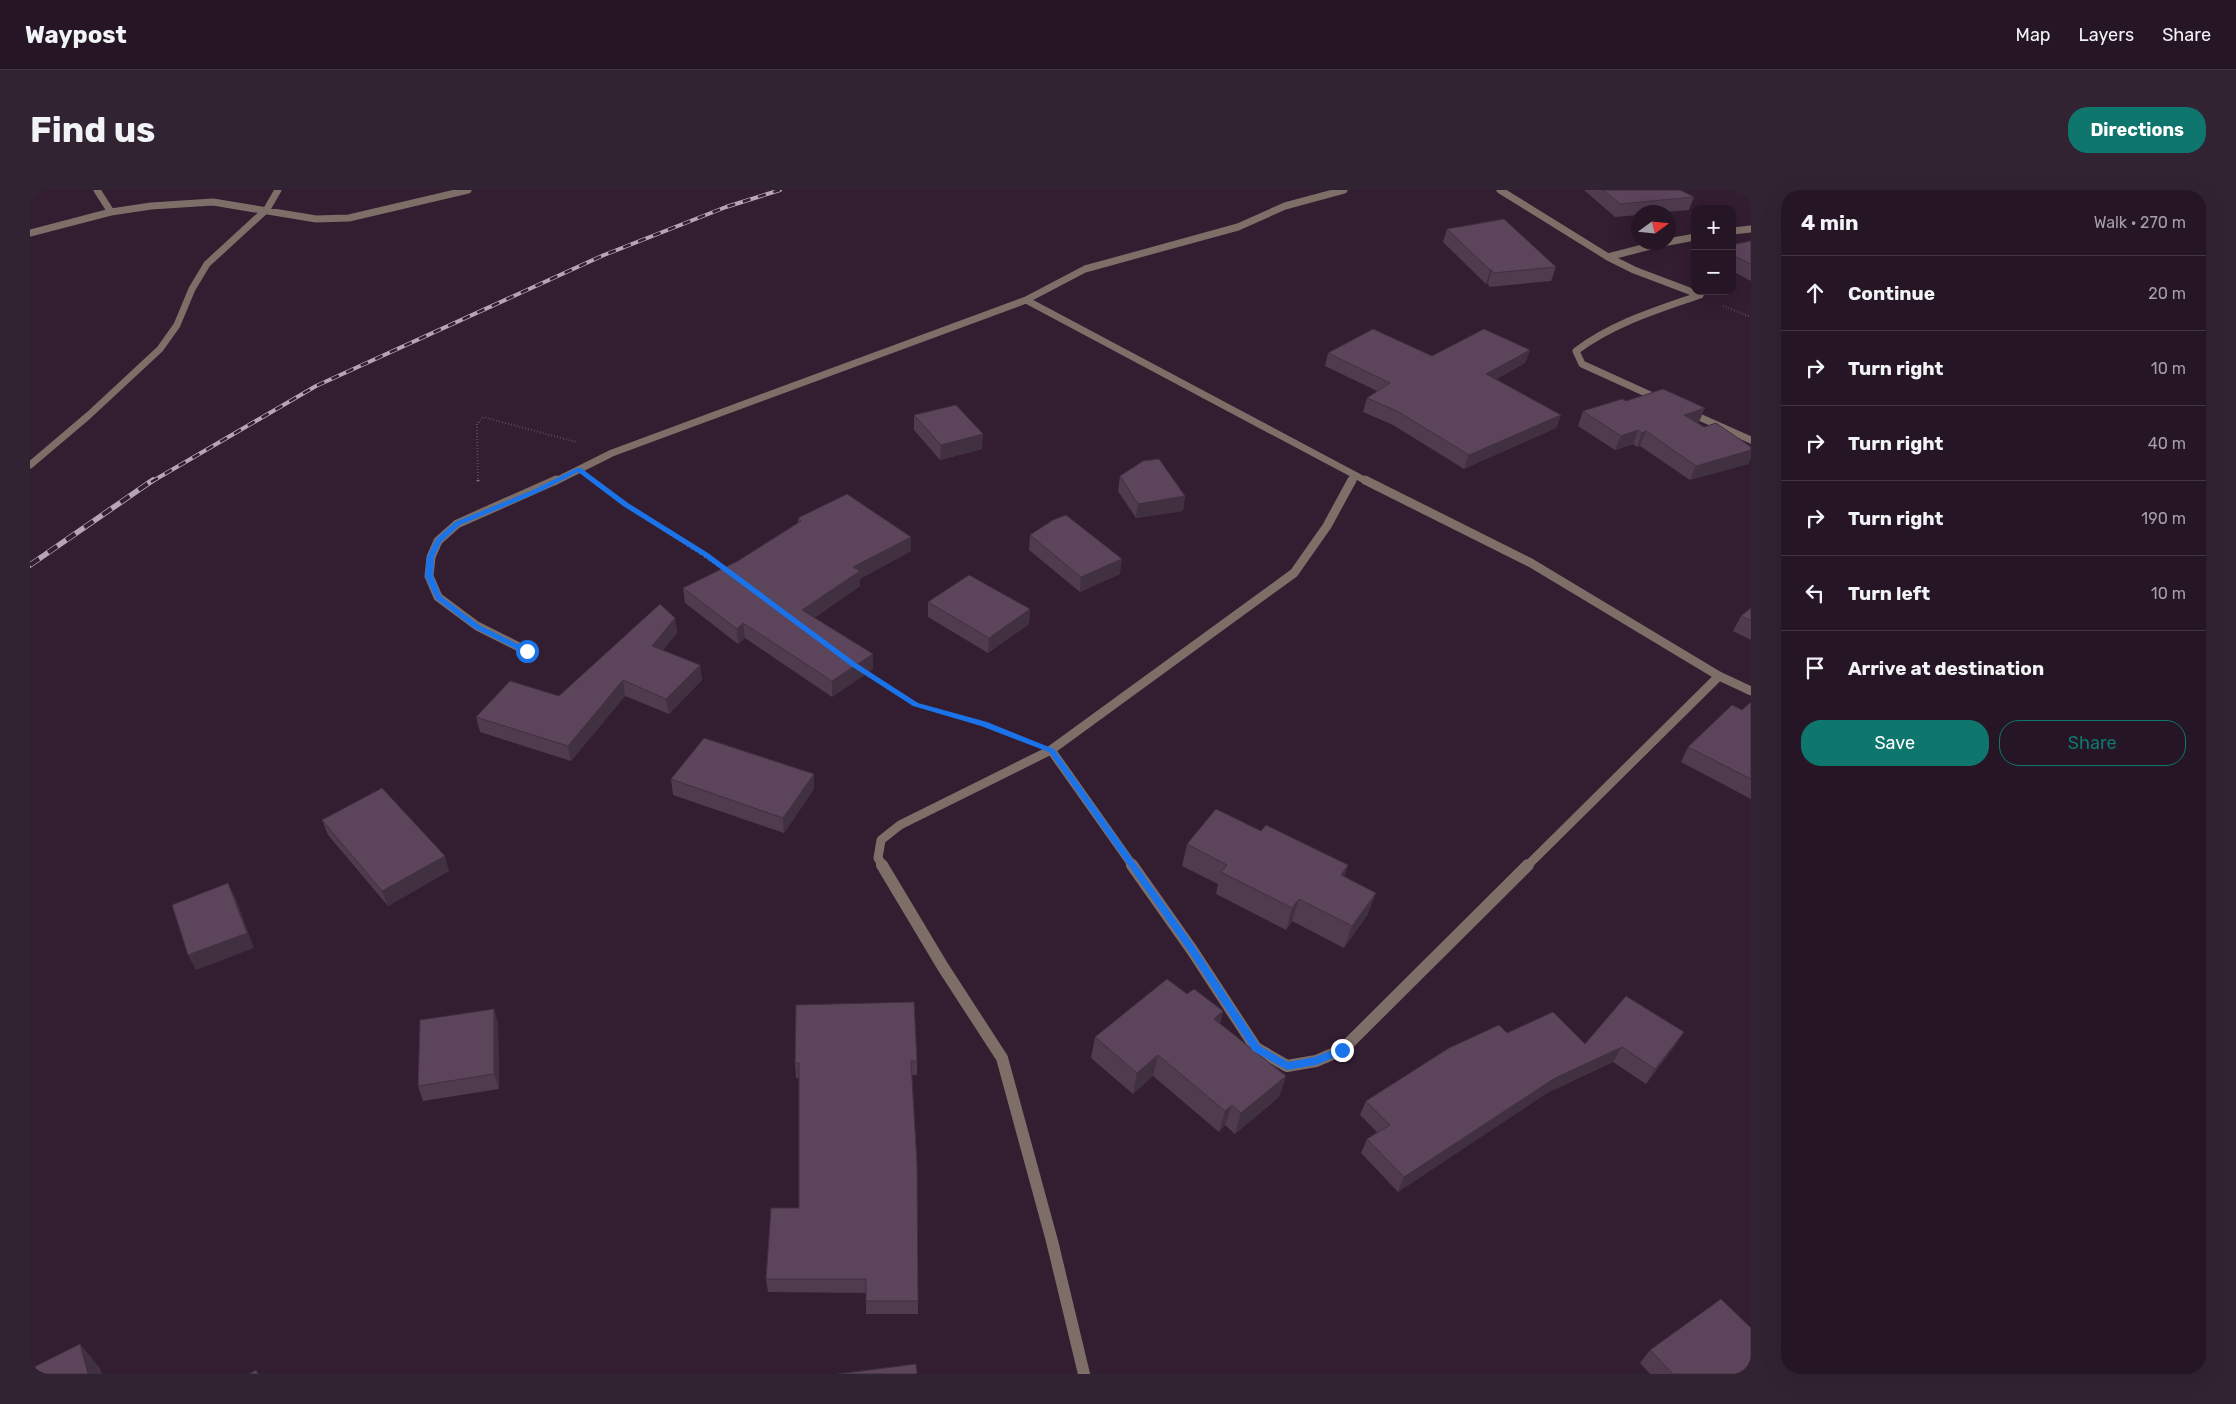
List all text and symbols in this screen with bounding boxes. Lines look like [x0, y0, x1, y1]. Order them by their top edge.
text: Waypost [25, 21, 127, 49]
text: Map [2016, 24, 2051, 46]
text: Layers [2079, 24, 2134, 46]
text: Share [2162, 24, 2211, 46]
button: Directions [2068, 107, 2206, 153]
text: Find us [30, 109, 155, 151]
north arrow [1631, 205, 1676, 250]
map controls [1691, 205, 1736, 295]
button: + [1691, 205, 1736, 250]
text: 4 min [1801, 210, 1859, 235]
text: Walk · 270 m [2094, 213, 2186, 232]
button: − [1691, 250, 1736, 295]
icon: ahead [1801, 279, 1829, 307]
text: Continue [1848, 282, 1935, 305]
text: 20 m [2148, 284, 2186, 303]
icon: right [1801, 354, 1829, 382]
text: Turn right [1848, 357, 1943, 380]
text: 10 m [2151, 359, 2186, 378]
icon: right [1801, 429, 1829, 457]
text: Turn right [1848, 432, 1943, 455]
text: 40 m [2148, 434, 2186, 453]
icon: right [1801, 504, 1829, 532]
text: Turn right [1848, 507, 1943, 530]
text: 190 m [2141, 509, 2186, 528]
icon: left [1801, 579, 1829, 607]
text: Turn left [1848, 582, 1930, 605]
text: 10 m [2151, 584, 2186, 603]
route start [516, 640, 539, 663]
icon: arrive [1801, 654, 1829, 682]
text: Arrive at destination [1848, 657, 2044, 680]
button: Save [1801, 720, 1989, 766]
button: Share [1999, 720, 2186, 766]
route end [1331, 1039, 1354, 1062]

